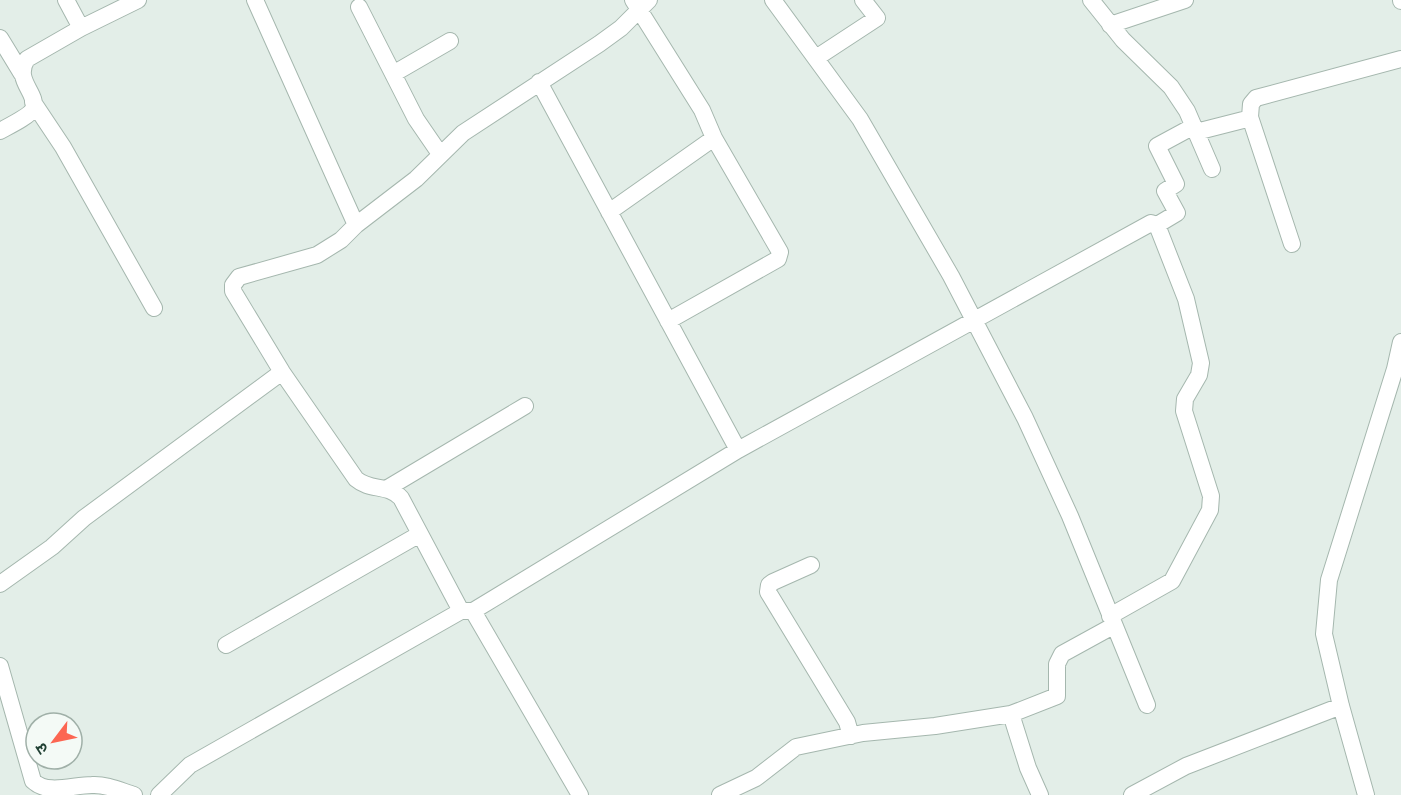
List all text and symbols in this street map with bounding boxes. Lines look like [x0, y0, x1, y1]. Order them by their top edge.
north arrow [24, 711, 84, 771]
text: उ [29, 739, 53, 759]

